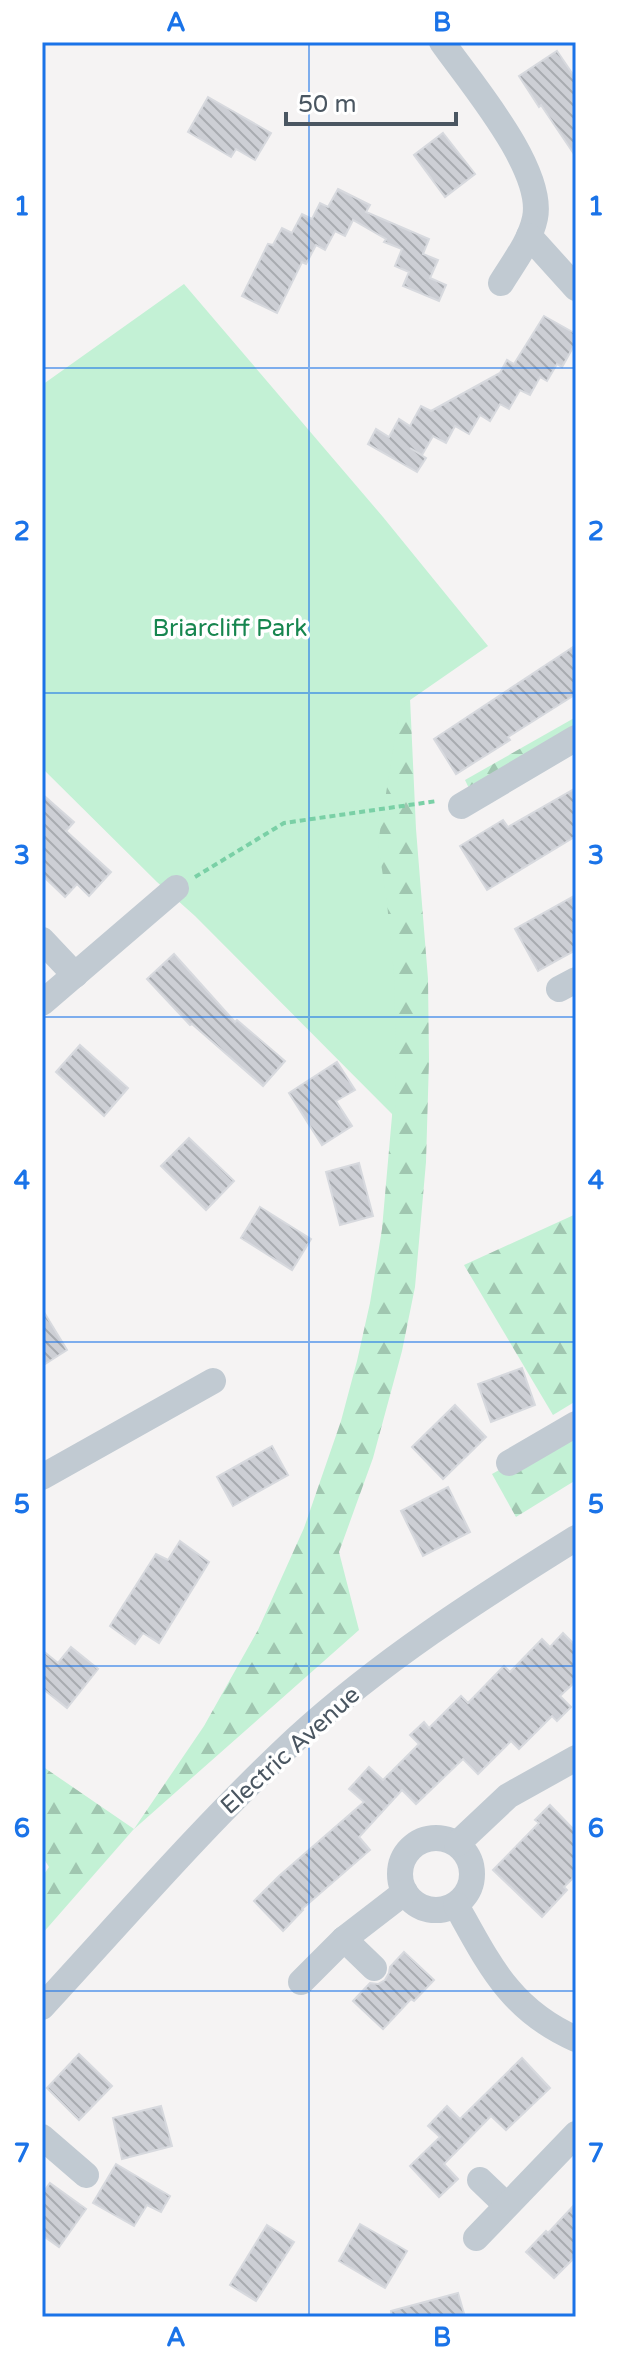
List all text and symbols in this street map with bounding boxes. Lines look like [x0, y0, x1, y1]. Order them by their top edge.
text: A [166, 7, 186, 38]
text: B [433, 7, 451, 38]
scale bar [286, 76, 456, 126]
text: 50 m [298, 90, 356, 119]
text: 1 [14, 191, 30, 222]
text: 1 [588, 191, 604, 222]
text: 2 [14, 516, 30, 547]
text: 2 [588, 516, 604, 547]
park label: Briarcliff Park [153, 614, 307, 643]
text: 3 [14, 840, 30, 871]
text: 3 [588, 840, 604, 871]
text: 4 [14, 1165, 30, 1196]
text: 4 [588, 1165, 604, 1196]
text: 5 [14, 1489, 30, 1520]
text: 5 [588, 1489, 604, 1520]
street label: Electric Avenue [215, 1680, 366, 1820]
text: 6 [14, 1813, 30, 1844]
text: 6 [588, 1813, 604, 1844]
text: 7 [14, 2138, 30, 2169]
text: 7 [588, 2138, 604, 2169]
text: A [166, 2322, 186, 2353]
text: B [433, 2322, 451, 2353]

